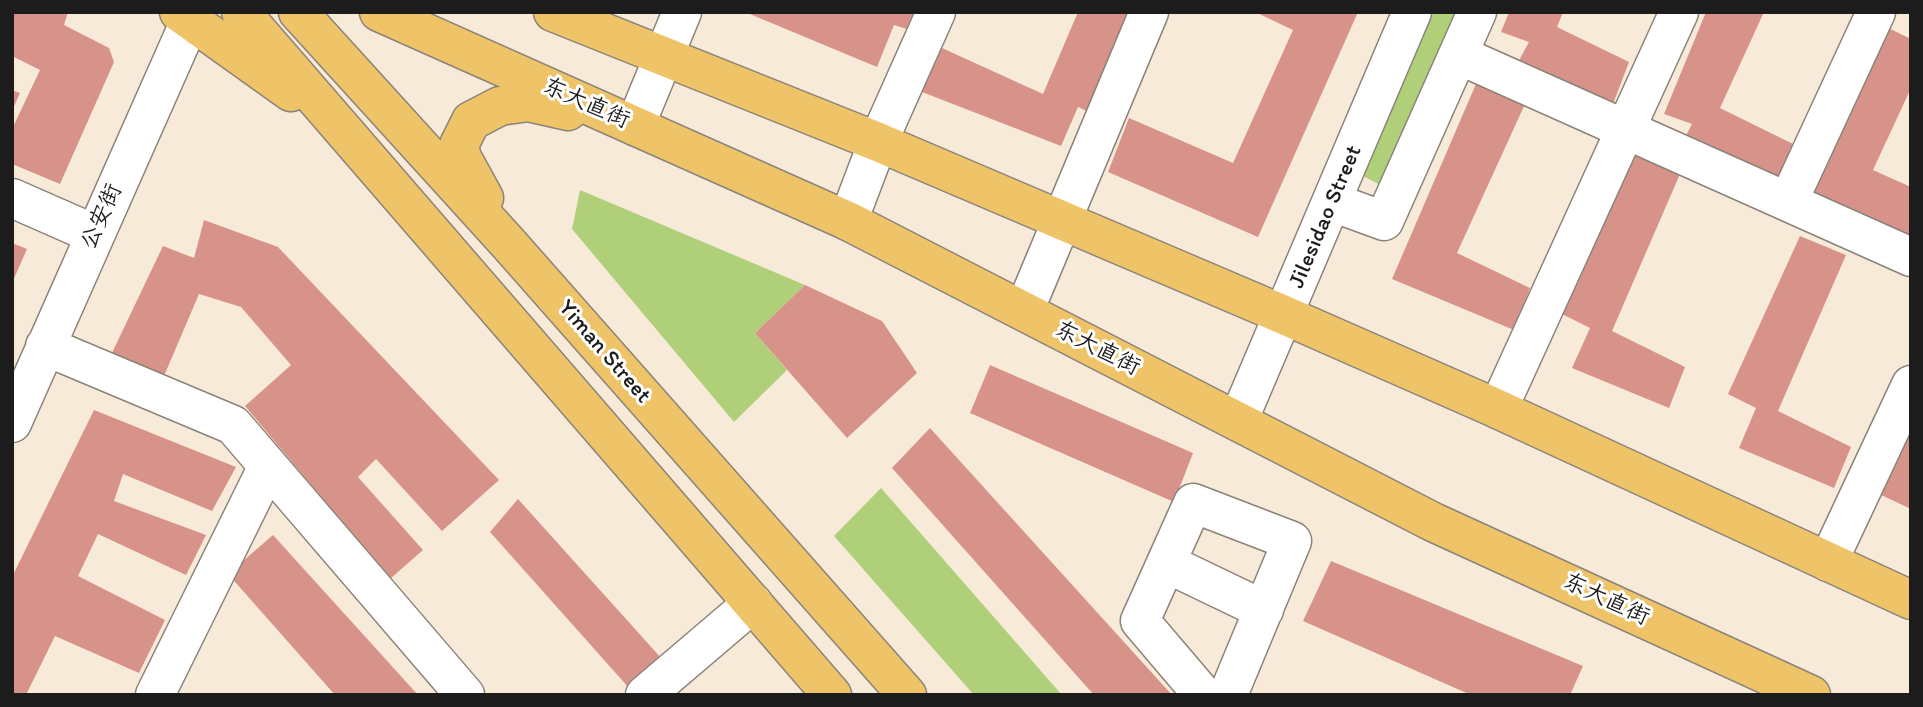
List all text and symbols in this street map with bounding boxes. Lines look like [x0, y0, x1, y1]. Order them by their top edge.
street label: 东大直街 [538, 73, 634, 135]
street label: Jilesidao Street [1283, 141, 1369, 293]
street label: 公安街 [75, 180, 129, 254]
street label: Yiman Street [552, 295, 656, 409]
street label: 东大直街 [1050, 316, 1144, 382]
street label: 东大直街 [1558, 568, 1654, 632]

